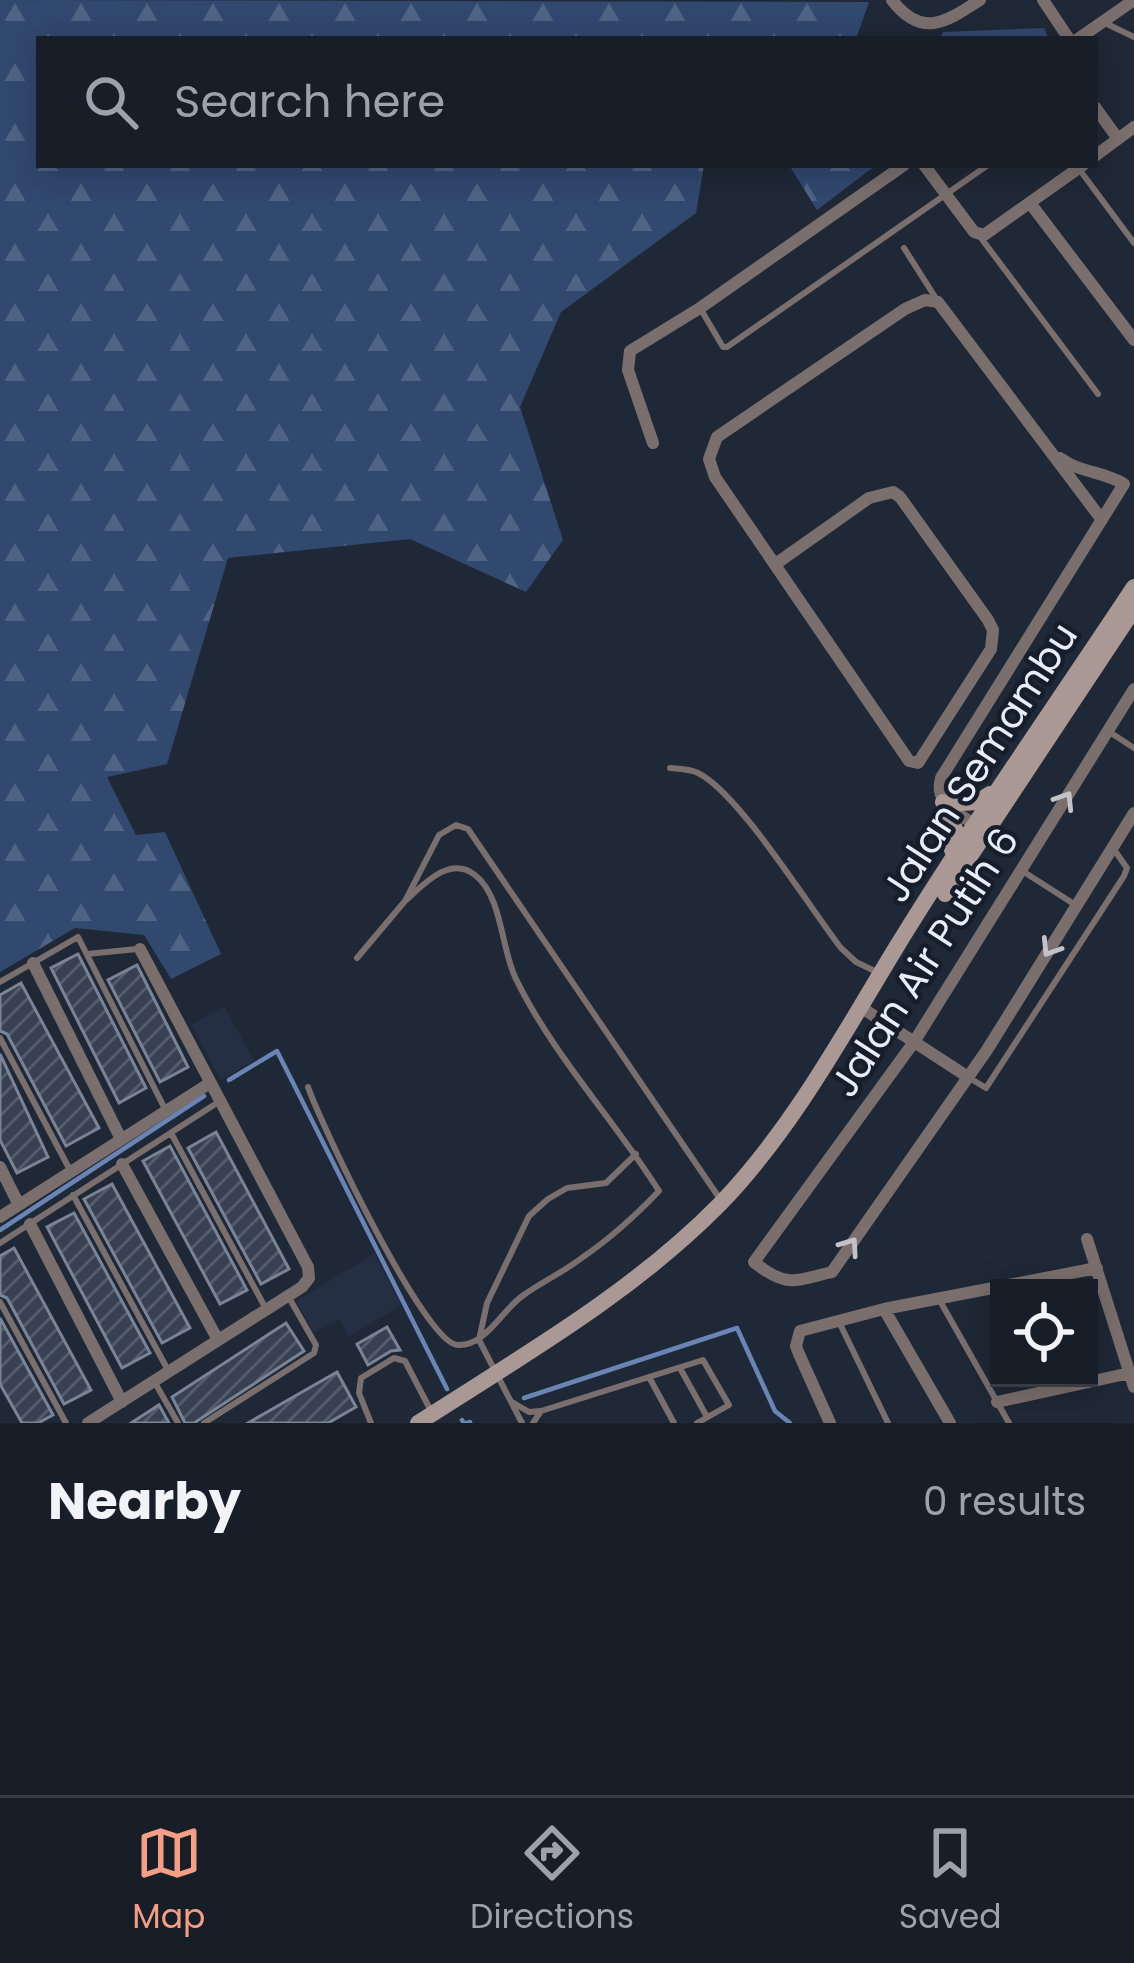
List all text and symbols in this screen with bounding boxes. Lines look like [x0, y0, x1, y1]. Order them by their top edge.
search box [36, 36, 1098, 168]
icon: search [78, 69, 144, 135]
text: Search here [174, 70, 445, 133]
street label: Jalan Semambu [868, 612, 1091, 913]
one-way arrow [1051, 791, 1073, 813]
street label: Jalan Air Putih 6 [817, 817, 1032, 1108]
one-way arrow [1042, 935, 1064, 957]
one-way arrow [836, 1238, 858, 1260]
map controls [990, 1279, 1098, 1387]
button: locate [990, 1279, 1098, 1387]
text: Nearby [48, 1465, 241, 1537]
text: 0 results [923, 1474, 1086, 1529]
tab: Map [132, 1820, 205, 1942]
tab: Directions [470, 1820, 634, 1942]
tab: Saved [899, 1820, 1002, 1942]

